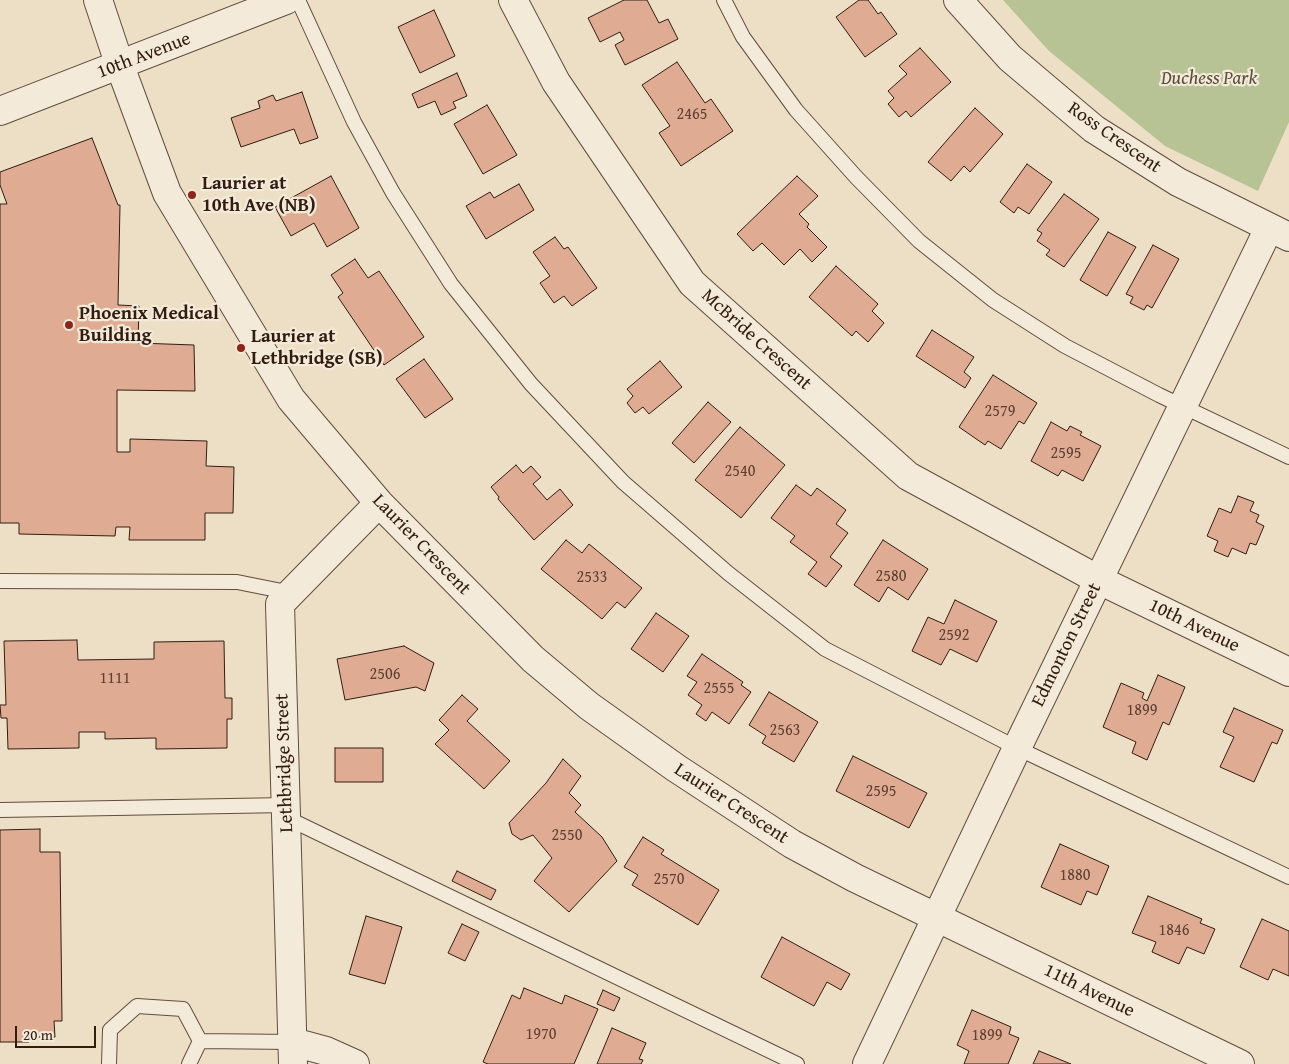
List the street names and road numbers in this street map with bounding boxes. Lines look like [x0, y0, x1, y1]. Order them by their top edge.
street label: 10th Avenue [94, 28, 194, 84]
street label: Ross Crescent [1063, 97, 1165, 179]
street label: McBride Crescent [696, 285, 816, 395]
street label: Laurier Crescent [367, 490, 475, 600]
street label: Edmonton Street [1027, 579, 1107, 711]
street label: 10th Avenue [1145, 594, 1243, 658]
street label: Lethbridge Street [271, 693, 299, 833]
street label: Laurier Crescent [670, 759, 792, 849]
street label: 11th Avenue [1040, 959, 1138, 1023]

